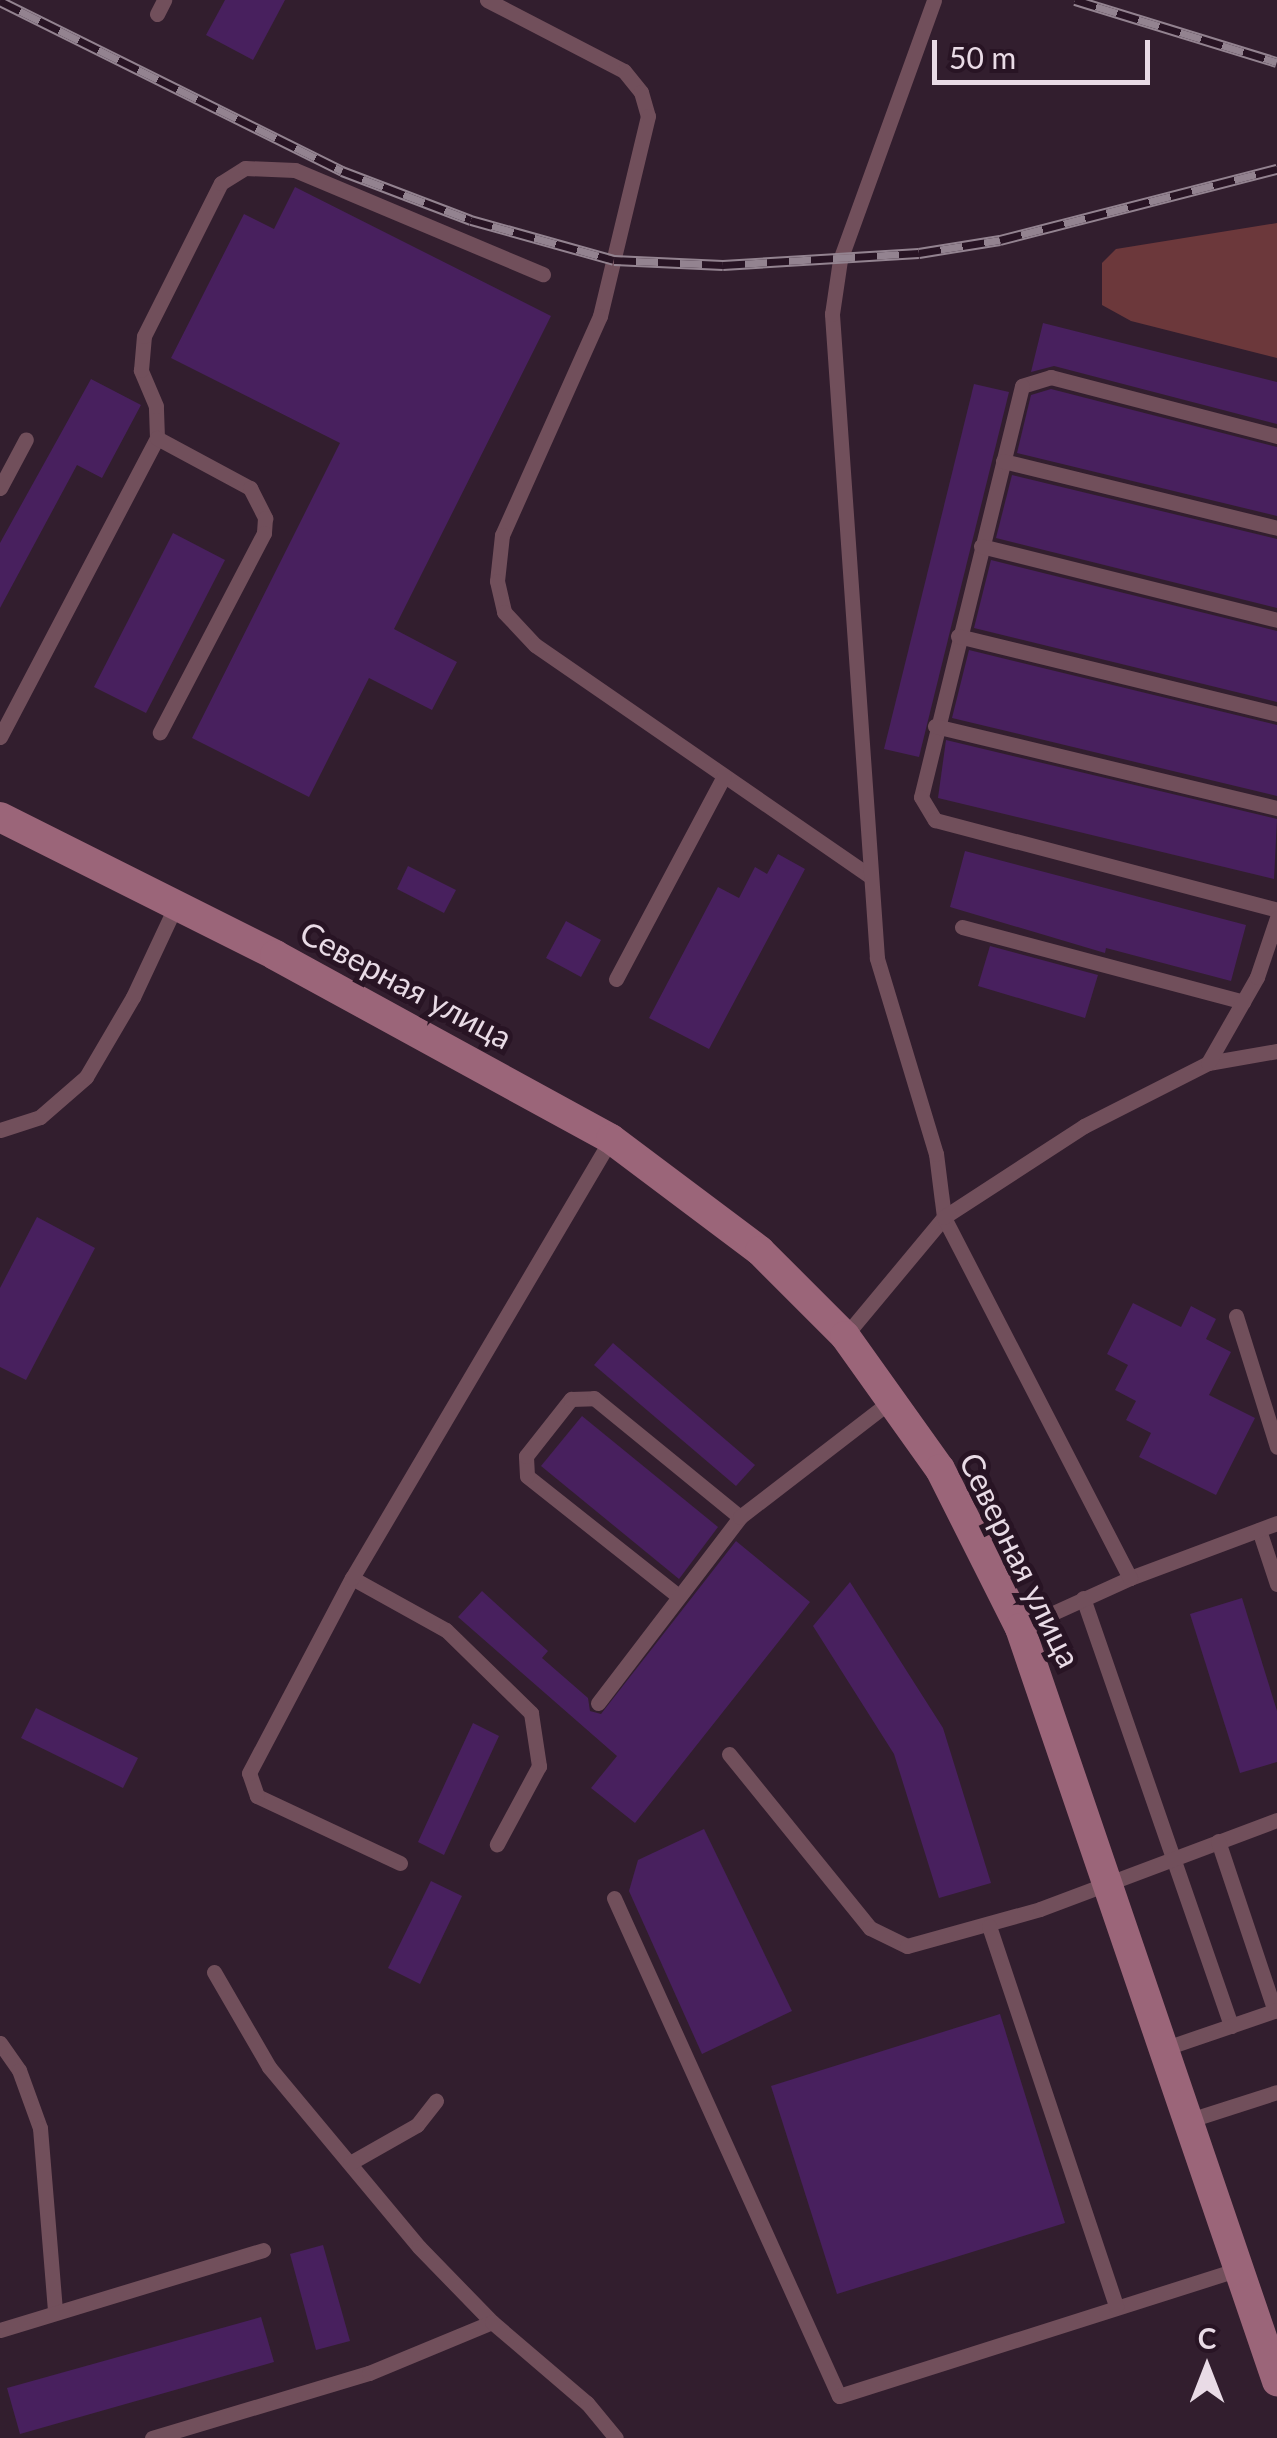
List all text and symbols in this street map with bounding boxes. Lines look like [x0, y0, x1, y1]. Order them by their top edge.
scale bar [937, 20, 1154, 82]
text: 50 m [949, 39, 1016, 75]
street label: Северная улица [294, 913, 518, 1057]
street label: Северная улица [951, 1446, 1089, 1674]
north arrow [1157, 2318, 1257, 2418]
text: С [1198, 2321, 1216, 2355]

